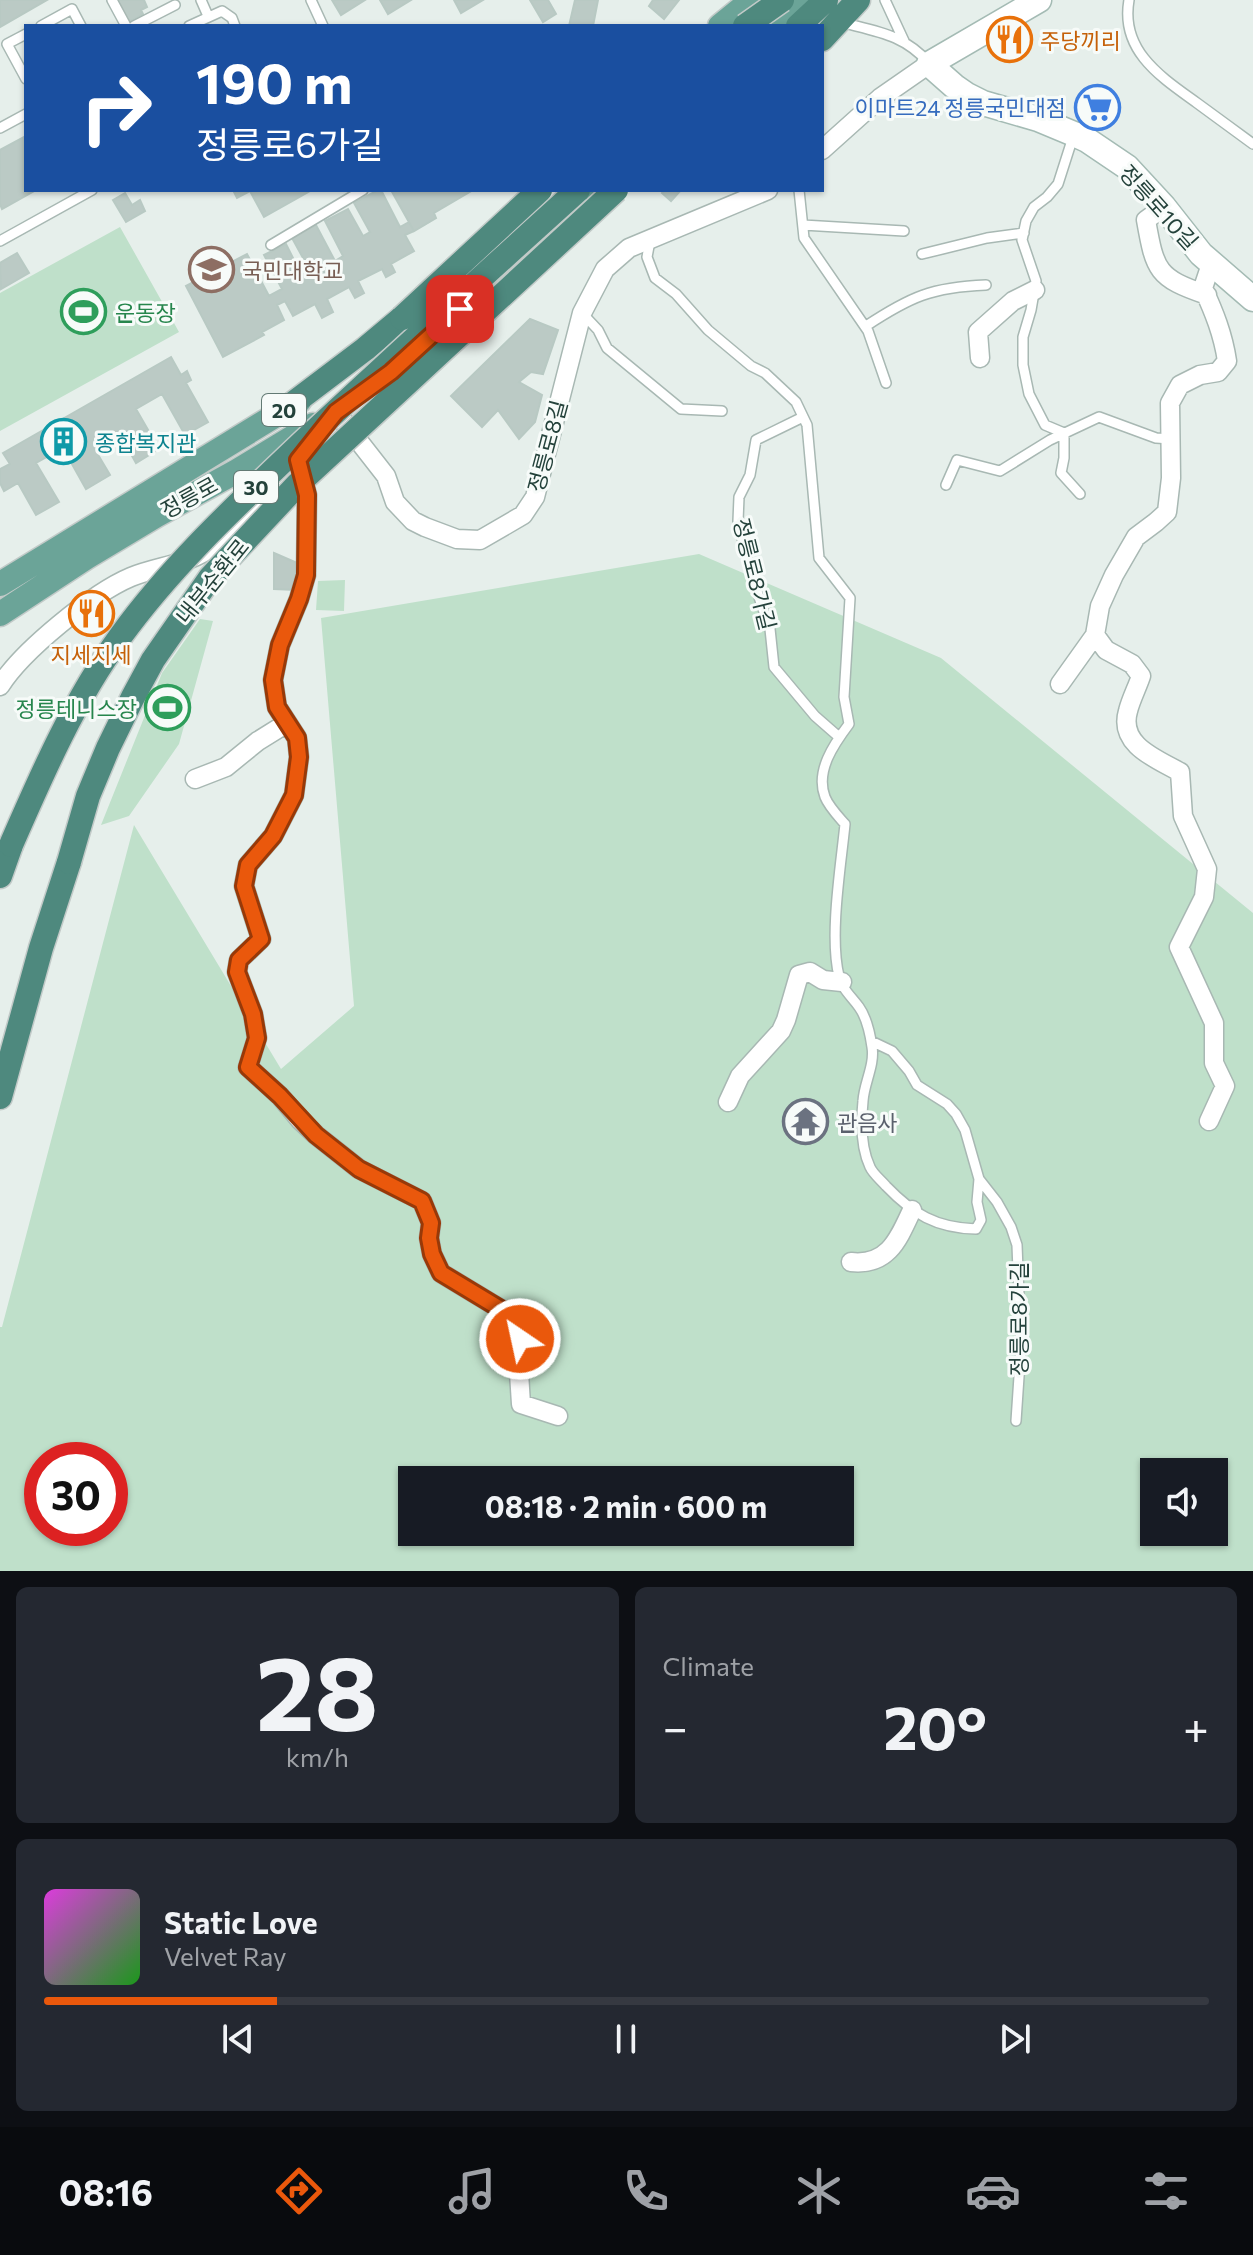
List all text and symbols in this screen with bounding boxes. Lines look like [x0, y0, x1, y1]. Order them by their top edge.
restaurant icon: 주당끼리 [985, 16, 1033, 64]
place label: 주당끼리 [1040, 27, 1121, 54]
text: 190 m [196, 47, 353, 116]
icon: right [64, 56, 168, 160]
supermarket icon: 이마트24 정릉국민대점 [1073, 83, 1121, 131]
place label: 이마트24 정릉국민대점 [855, 94, 1066, 121]
text: 정릉로6가길 [196, 121, 383, 165]
street label: 정릉로10길 [1114, 159, 1204, 255]
school or university icon: 국민대학교 [187, 246, 235, 294]
place label: 국민대학교 [242, 257, 343, 284]
pin [426, 275, 494, 343]
icon: arrive [438, 287, 482, 331]
sports icon: 운동장 [60, 288, 108, 336]
place label: 운동장 [115, 299, 176, 326]
road number: 20 [262, 394, 306, 426]
street label: 정릉로8길 [522, 397, 572, 495]
building icon: 종합복지관 [40, 418, 88, 466]
place label: 종합복지관 [95, 429, 196, 456]
street label: 정릉로 [156, 470, 222, 524]
road number: 30 [234, 471, 278, 503]
street label: 정릉로8가길 [728, 515, 782, 633]
street label: 내부순환로 [170, 533, 254, 629]
restaurant icon: 지세지세 [67, 589, 115, 637]
place label: 지세지세 [51, 641, 131, 668]
sports icon: 정릉테니스장 [144, 684, 192, 732]
place label: 정릉테니스장 [16, 695, 137, 722]
temple icon: 관음사 [782, 1098, 830, 1146]
place label: 관음사 [837, 1109, 898, 1136]
street label: 정릉로8가길 [1005, 1262, 1032, 1376]
position arrow [478, 1297, 562, 1381]
speed limit sign: 30 [24, 1442, 128, 1546]
map controls [1140, 1458, 1228, 1546]
button: sound [1140, 1458, 1228, 1546]
text: 08:18 · 2 min · 600 m [485, 1487, 767, 1524]
text: 28 [256, 1625, 379, 1752]
text: Climate [663, 1650, 754, 1681]
text: 20° [884, 1689, 987, 1762]
text: − [663, 1699, 688, 1753]
text: + [1183, 1699, 1209, 1753]
text: km/h [286, 1741, 349, 1772]
text: Static Love [164, 1903, 318, 1940]
text: Velvet Ray [164, 1940, 287, 1971]
icon: previous [216, 2017, 260, 2061]
icon: pause [604, 2017, 648, 2061]
icon: next [993, 2017, 1037, 2061]
icon: directions [271, 2163, 327, 2219]
icon: music [444, 2163, 500, 2219]
icon: phone [618, 2163, 674, 2219]
icon: climate [791, 2163, 847, 2219]
icon: car [965, 2163, 1021, 2219]
icon: filters [1138, 2163, 1194, 2219]
text: 08:16 [59, 2169, 153, 2213]

